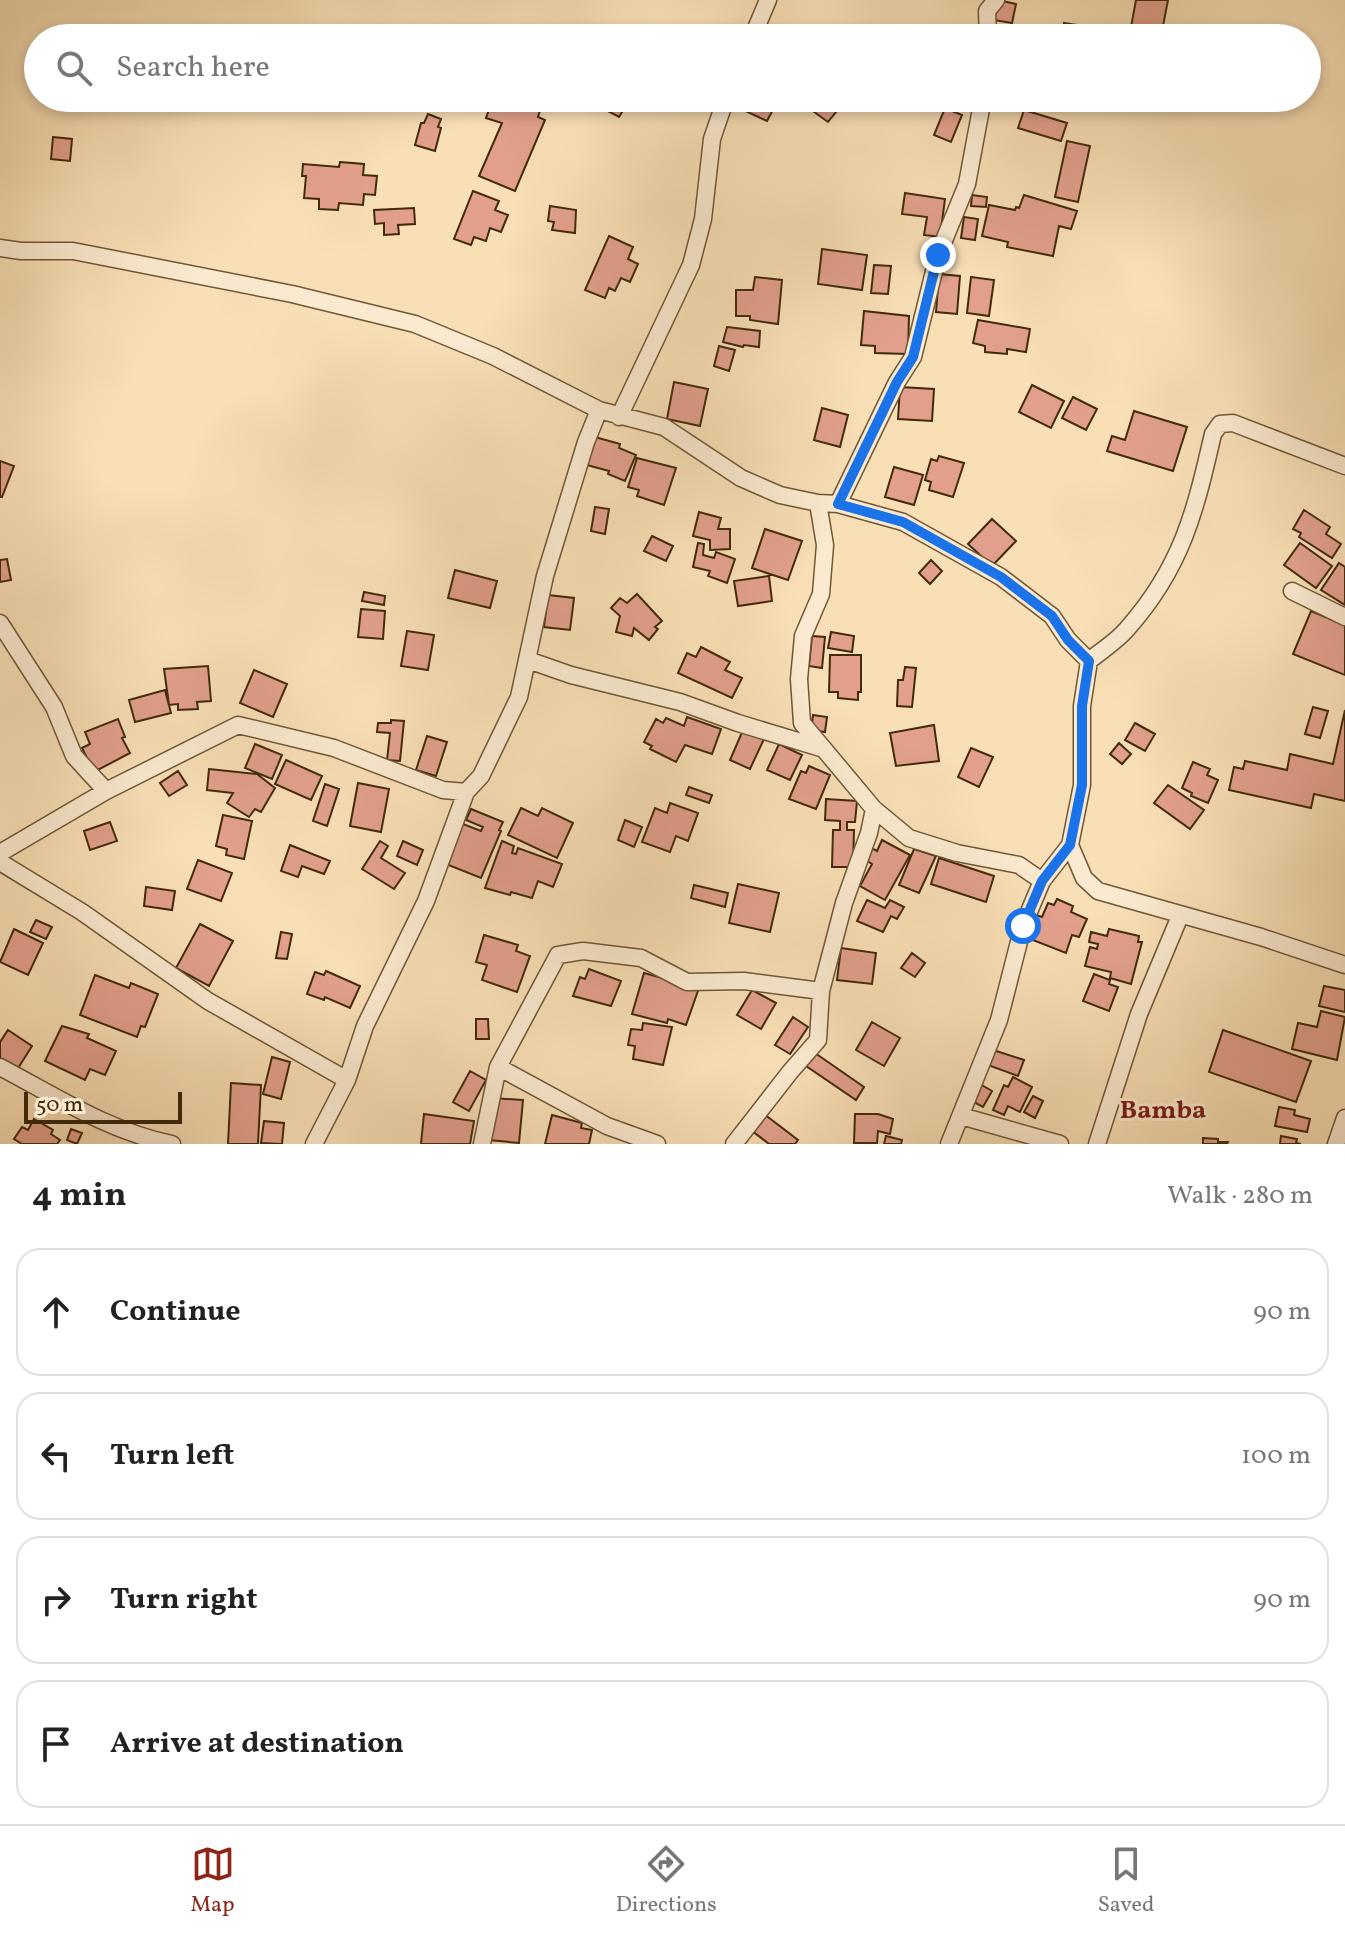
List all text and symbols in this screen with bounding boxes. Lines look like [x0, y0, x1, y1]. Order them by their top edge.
search box [24, 24, 1321, 112]
icon: search [52, 46, 96, 90]
text: Search here [116, 47, 270, 89]
route end [920, 237, 956, 273]
route start [1005, 908, 1041, 944]
scale bar [24, 1088, 182, 1124]
text: 50 m [36, 1090, 83, 1121]
district label: Bamba [1120, 1093, 1206, 1129]
text: 4 min [32, 1173, 127, 1220]
text: Walk · 280 m [1167, 1178, 1313, 1214]
icon: ahead [34, 1290, 78, 1334]
text: Continue [110, 1291, 241, 1333]
text: 90 m [1253, 1294, 1311, 1330]
icon: left [34, 1434, 78, 1478]
text: Turn left [110, 1435, 234, 1477]
text: 100 m [1241, 1438, 1311, 1474]
icon: right [34, 1578, 78, 1622]
text: Turn right [110, 1579, 258, 1621]
text: 90 m [1253, 1582, 1311, 1618]
icon: arrive [34, 1722, 78, 1766]
text: Arrive at destination [110, 1723, 404, 1765]
tab: Map [191, 1842, 235, 1921]
tab: Directions [616, 1842, 717, 1921]
tab: Saved [1098, 1842, 1154, 1921]

